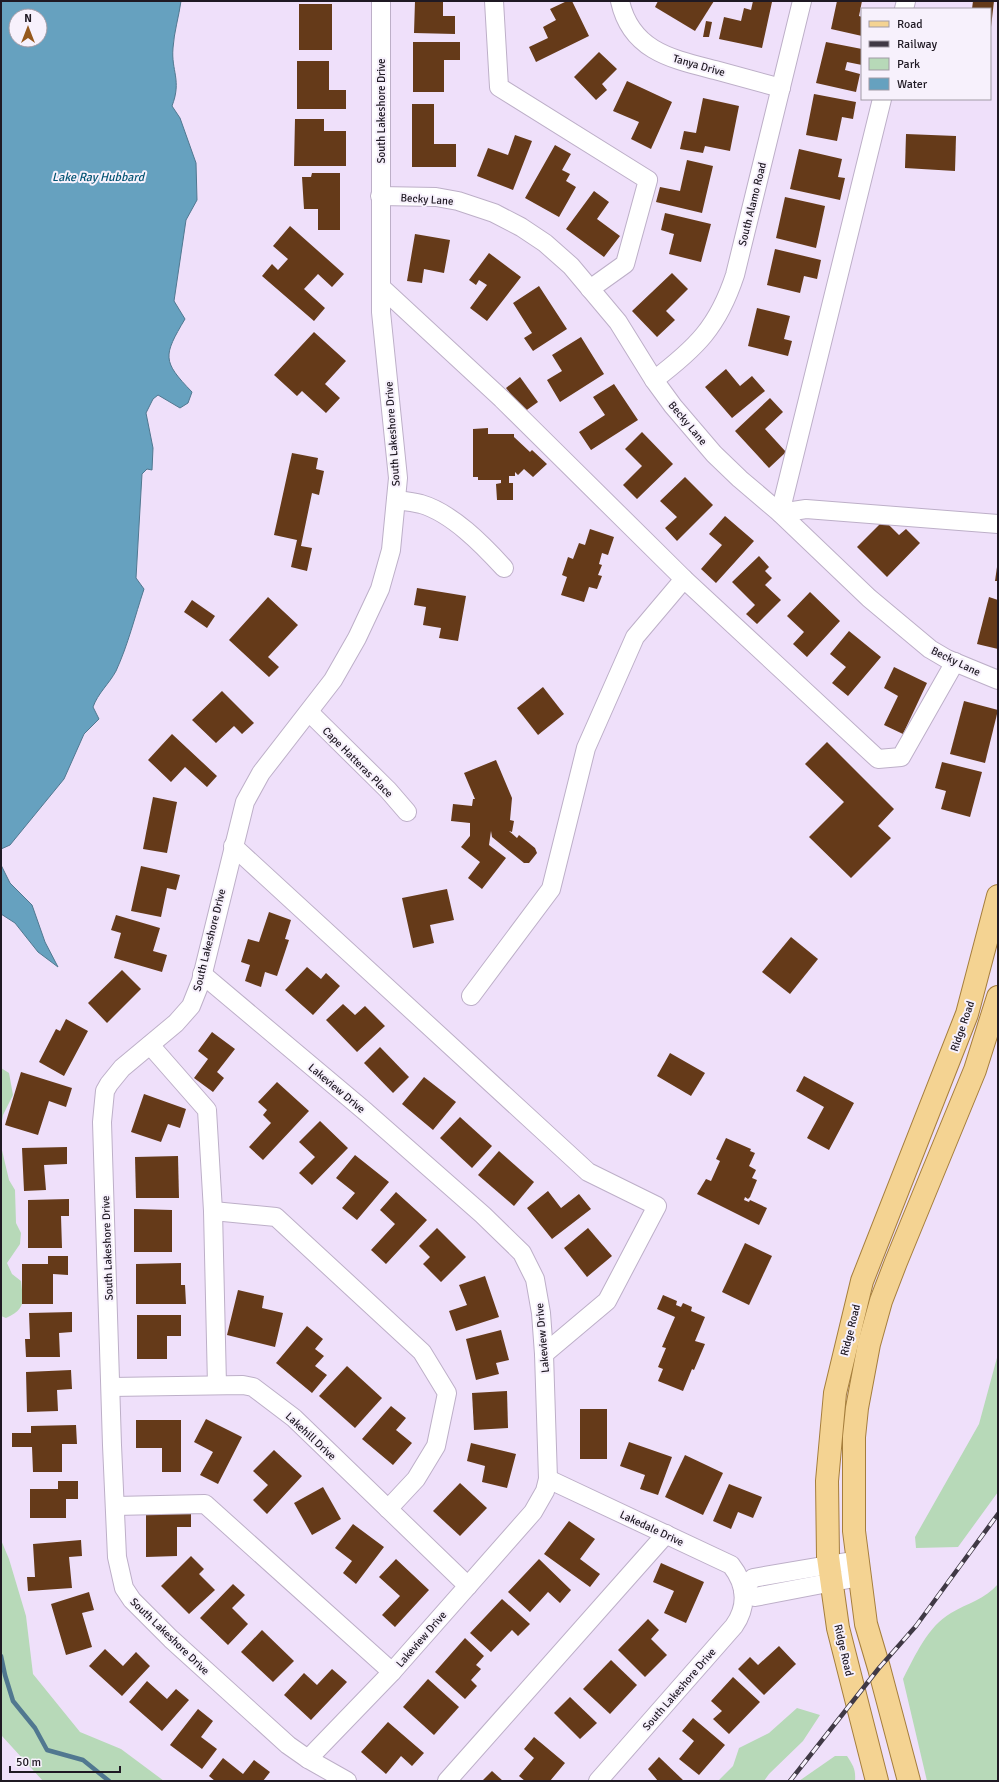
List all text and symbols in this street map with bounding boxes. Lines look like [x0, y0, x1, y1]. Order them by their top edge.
north arrow [8, 8, 48, 48]
legend [861, 8, 991, 100]
text: N [24, 12, 32, 25]
text: Road [897, 17, 923, 32]
text: Railway [897, 37, 937, 52]
street label: Tanya Drive [671, 52, 726, 79]
text: Park [897, 57, 920, 72]
street label: South Lakeshore Drive [375, 58, 388, 164]
text: Water [897, 77, 928, 92]
street label: South Alamo Road [736, 161, 769, 247]
water label: Lake Ray Hubbard [52, 170, 146, 185]
street label: Becky Lane [400, 191, 454, 208]
street label: South Lakeshore Drive [382, 381, 403, 487]
street label: Becky Lane [666, 399, 710, 448]
street label: Becky Lane [929, 644, 983, 679]
street label: Cape Hatteras Place [320, 724, 396, 800]
street label: South Lakeshore Drive [190, 888, 228, 993]
street label: Ridge Road [948, 999, 977, 1053]
street label: Lakeview Drive [306, 1061, 368, 1116]
street label: South Lakeshore Drive [99, 1195, 116, 1301]
street label: Lakeview Drive [533, 1302, 552, 1373]
street label: Ridge Road [838, 1303, 863, 1357]
street label: Lakehill Drive [283, 1410, 339, 1463]
street label: Lakedale Drive [618, 1508, 686, 1549]
street label: South Lakeshore Drive [127, 1595, 212, 1678]
street label: Lakeview Drive [393, 1609, 449, 1670]
street label: Ridge Road [831, 1623, 856, 1677]
street label: South Lakeshore Drive [640, 1645, 719, 1733]
scale bar [10, 1748, 120, 1774]
text: 50 m [16, 1755, 41, 1770]

